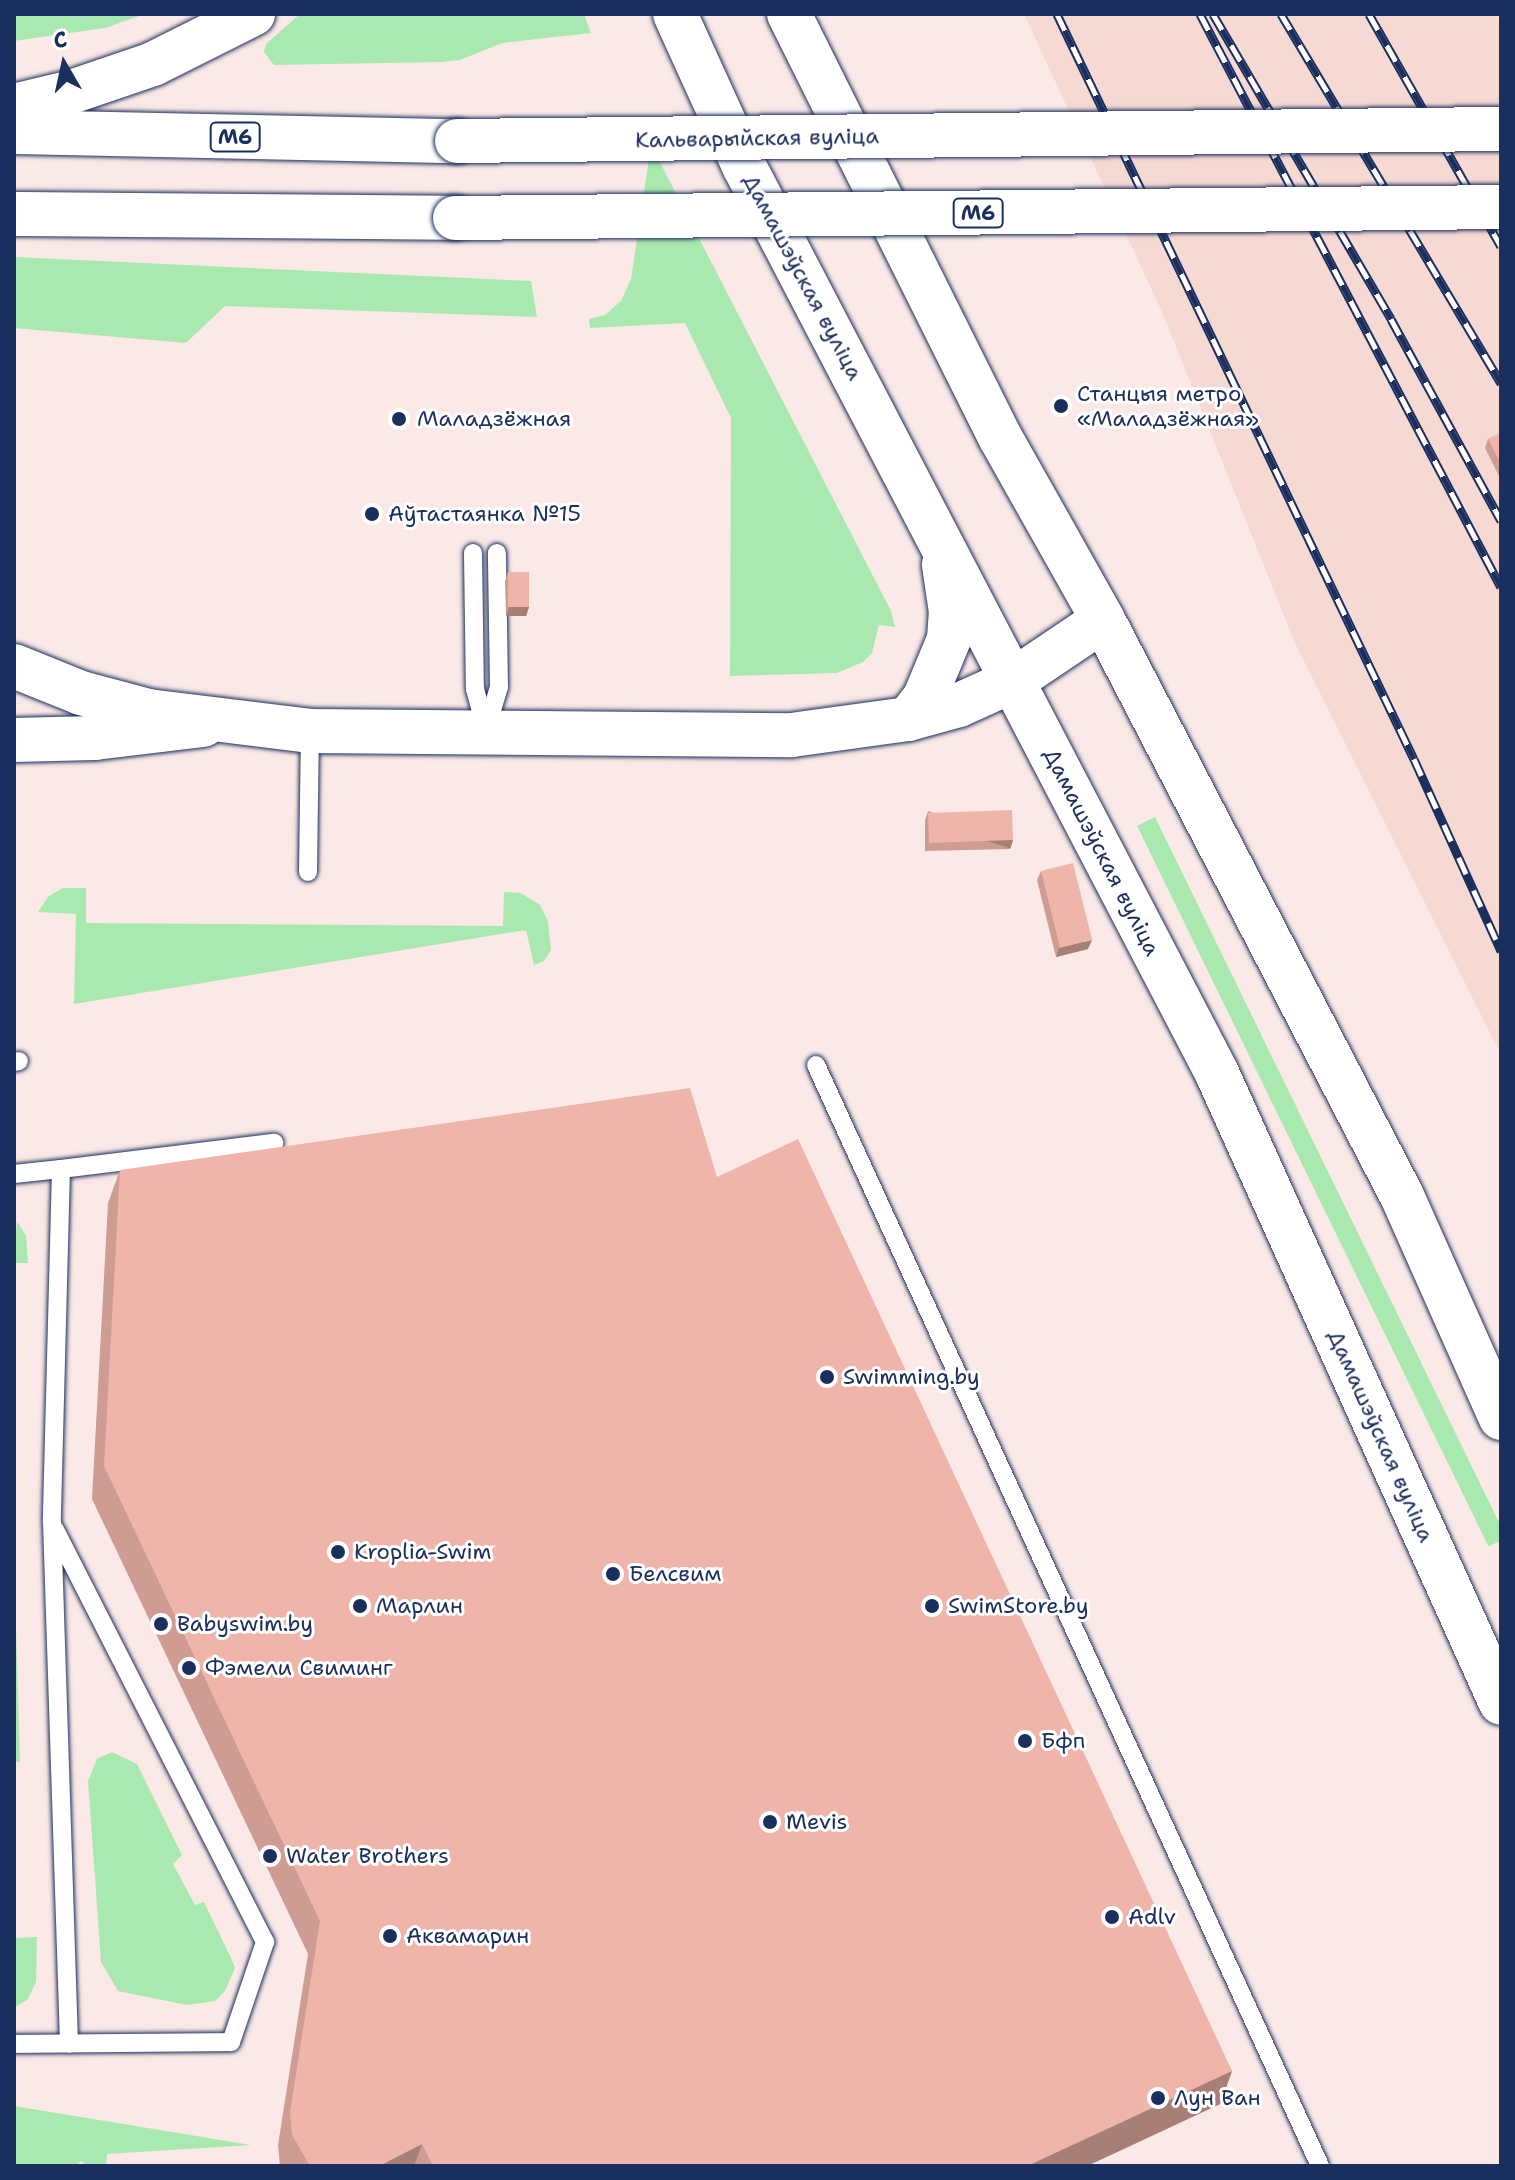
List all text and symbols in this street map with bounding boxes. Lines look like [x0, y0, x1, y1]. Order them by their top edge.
north arrow [24, 24, 104, 104]
text: С [51, 24, 69, 55]
road number: М6 [209, 121, 261, 153]
street label: Кальварыйская вуліца [635, 123, 879, 153]
street label: Дамашэўская вуліца [737, 170, 869, 384]
road number: М6 [952, 197, 1004, 229]
place label: Станцыя метро «Маладзёжная» [1077, 380, 1259, 432]
marker: Станцыя метро «Маладзёжная» [1052, 397, 1070, 415]
place label: Маладзёжная [417, 406, 571, 432]
marker: Маладзёжная [388, 408, 410, 430]
place label: Аўтастаянка №15 [388, 501, 581, 527]
marker: Аўтастаянка №15 [363, 505, 381, 523]
street label: Дамашэўская вуліца [1038, 744, 1166, 960]
street label: Дамашэўская вуліца [1322, 1326, 1440, 1546]
place label: Swimming.by [843, 1364, 980, 1390]
marker: Swimming.by [818, 1368, 836, 1386]
place label: Kroplia-Swim [354, 1539, 491, 1565]
marker: Kroplia-Swim [329, 1543, 347, 1561]
place label: Белсвим [629, 1561, 722, 1587]
marker: Белсвим [604, 1565, 622, 1583]
place label: Марлин [376, 1593, 463, 1619]
place label: SwimStore.by [948, 1593, 1089, 1619]
marker: Марлин [351, 1597, 369, 1615]
marker: SwimStore.by [923, 1597, 941, 1615]
place label: Babyswim.by [177, 1611, 313, 1637]
marker: Babyswim.by [152, 1615, 170, 1633]
place label: Фэмели Свиминг [205, 1655, 393, 1681]
marker: Фэмели Свиминг [180, 1659, 198, 1677]
place label: Бфп [1041, 1728, 1085, 1754]
marker: Бфп [1016, 1732, 1034, 1750]
place label: Mevis [786, 1809, 847, 1835]
marker: Mevis [761, 1813, 779, 1831]
place label: Water Brothers [286, 1843, 449, 1869]
marker: Water Brothers [261, 1847, 279, 1865]
place label: Adlv [1128, 1904, 1176, 1930]
marker: Adlv [1103, 1908, 1121, 1926]
place label: Аквамарин [406, 1923, 529, 1949]
marker: Аквамарин [381, 1927, 399, 1945]
place label: Лун Ван [1174, 2085, 1261, 2111]
marker: Лун Ван [1149, 2089, 1167, 2107]

